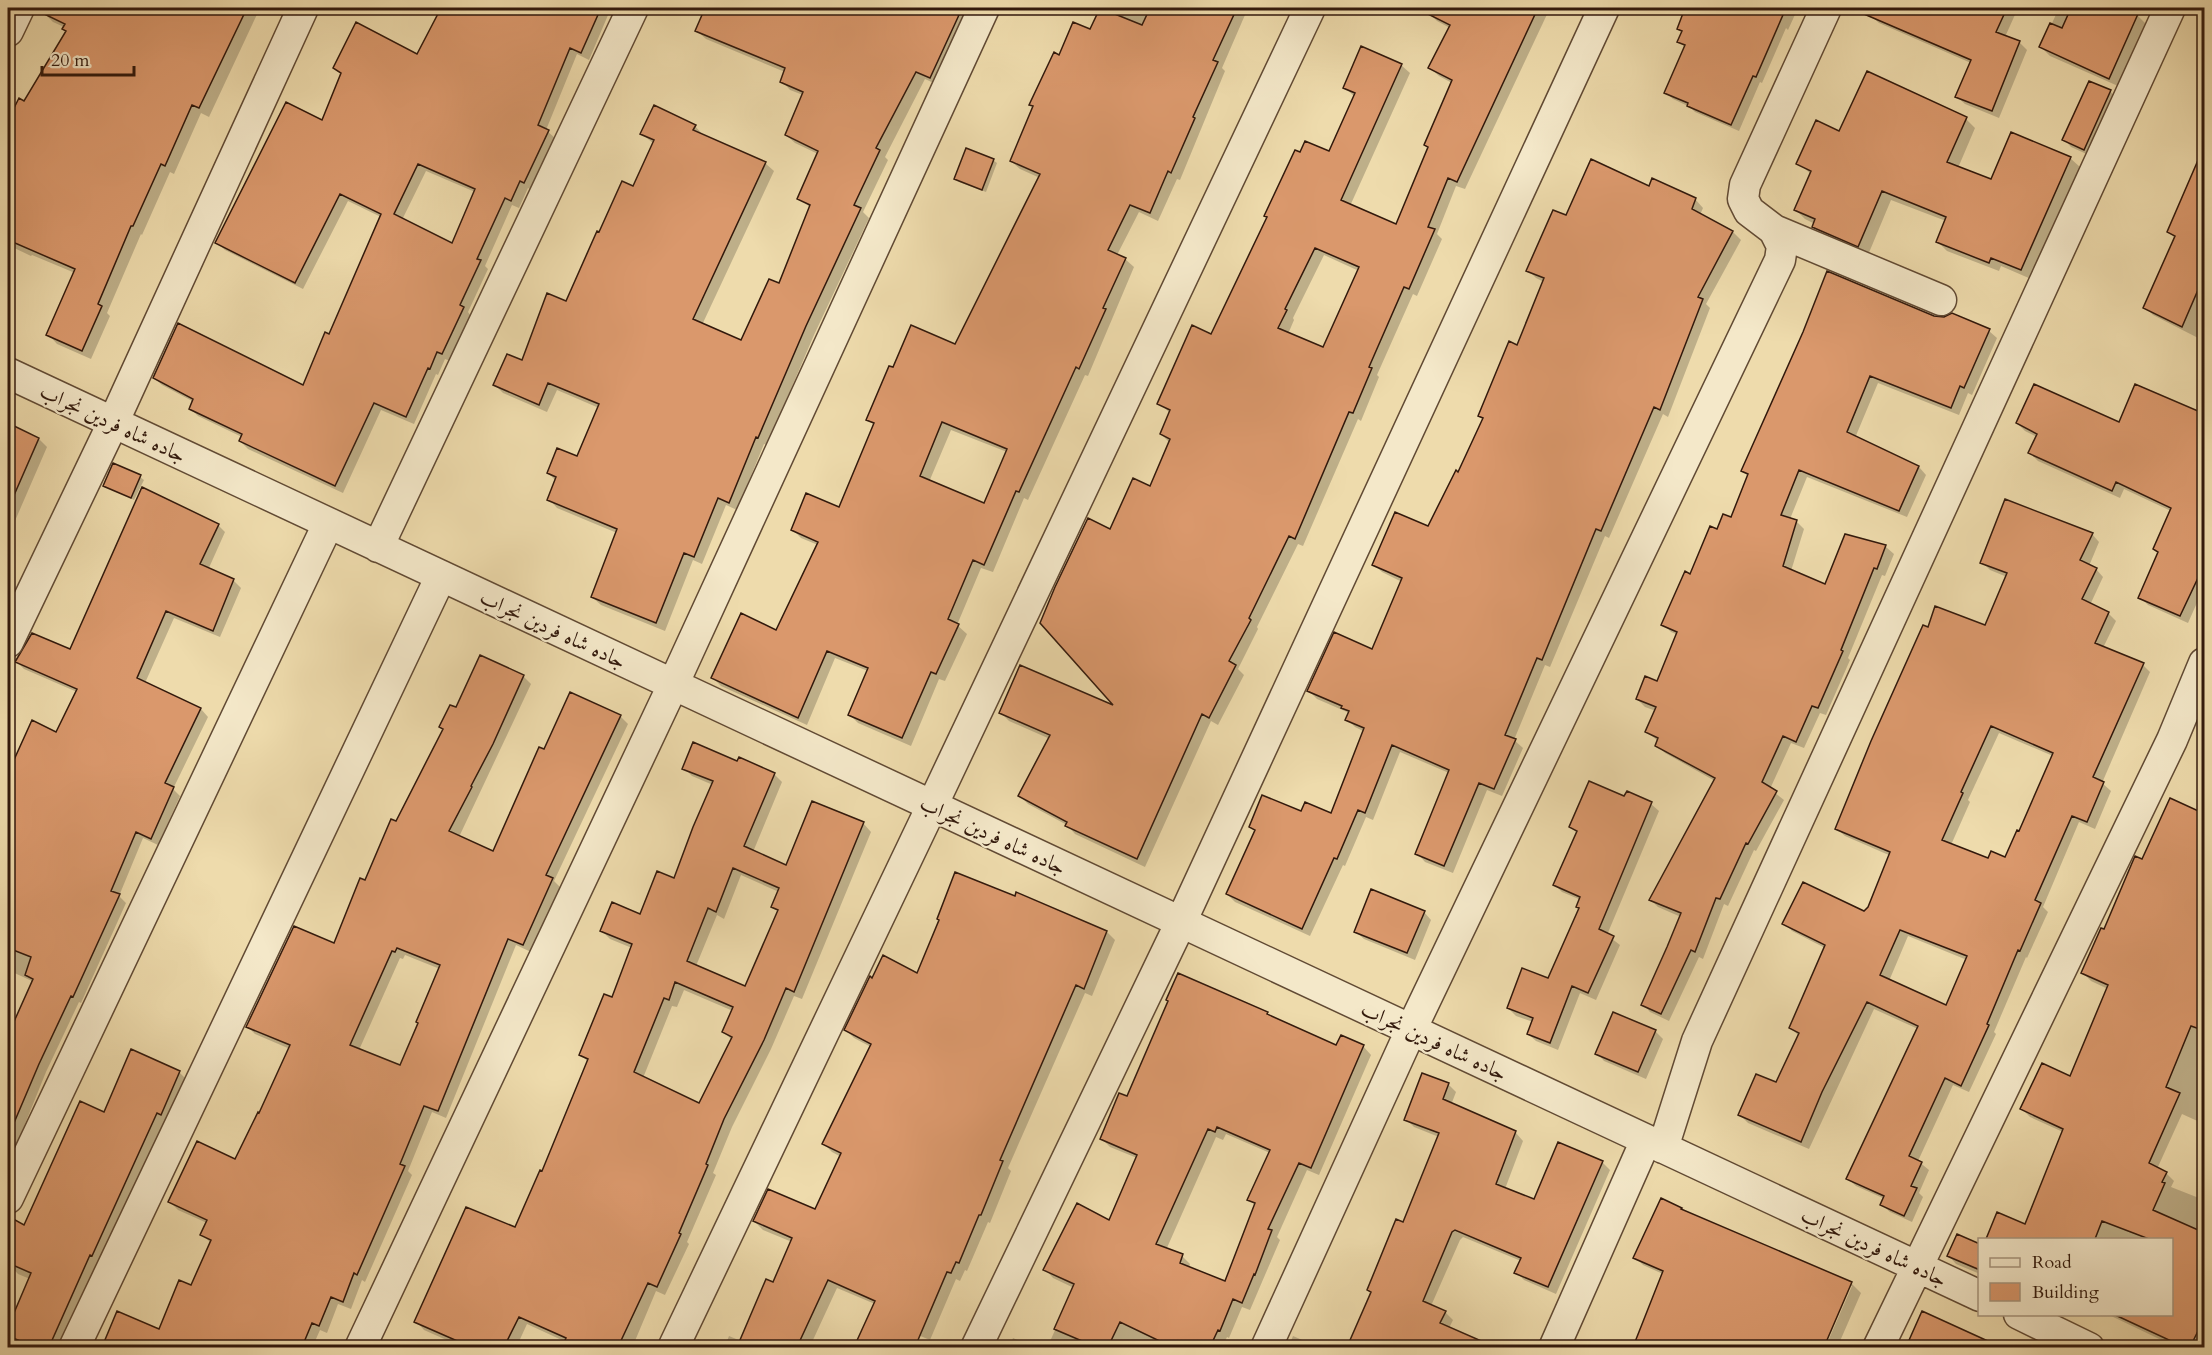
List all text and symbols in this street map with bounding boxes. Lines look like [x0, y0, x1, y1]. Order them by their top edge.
scale bar [42, 39, 134, 77]
text: 20 m [51, 48, 90, 73]
street label: جاده شاه فردین نجراب [35, 377, 191, 470]
street label: جاده شاه فردین نجراب [475, 583, 631, 676]
street label: جاده شاه فردین نجراب [915, 789, 1071, 882]
street label: جاده شاه فردین نجراب [1356, 995, 1512, 1088]
street label: جاده شاه فردین نجراب [1796, 1201, 1952, 1294]
legend [1978, 1238, 2173, 1316]
text: Road [2032, 1250, 2072, 1275]
text: Building [2032, 1280, 2100, 1305]

